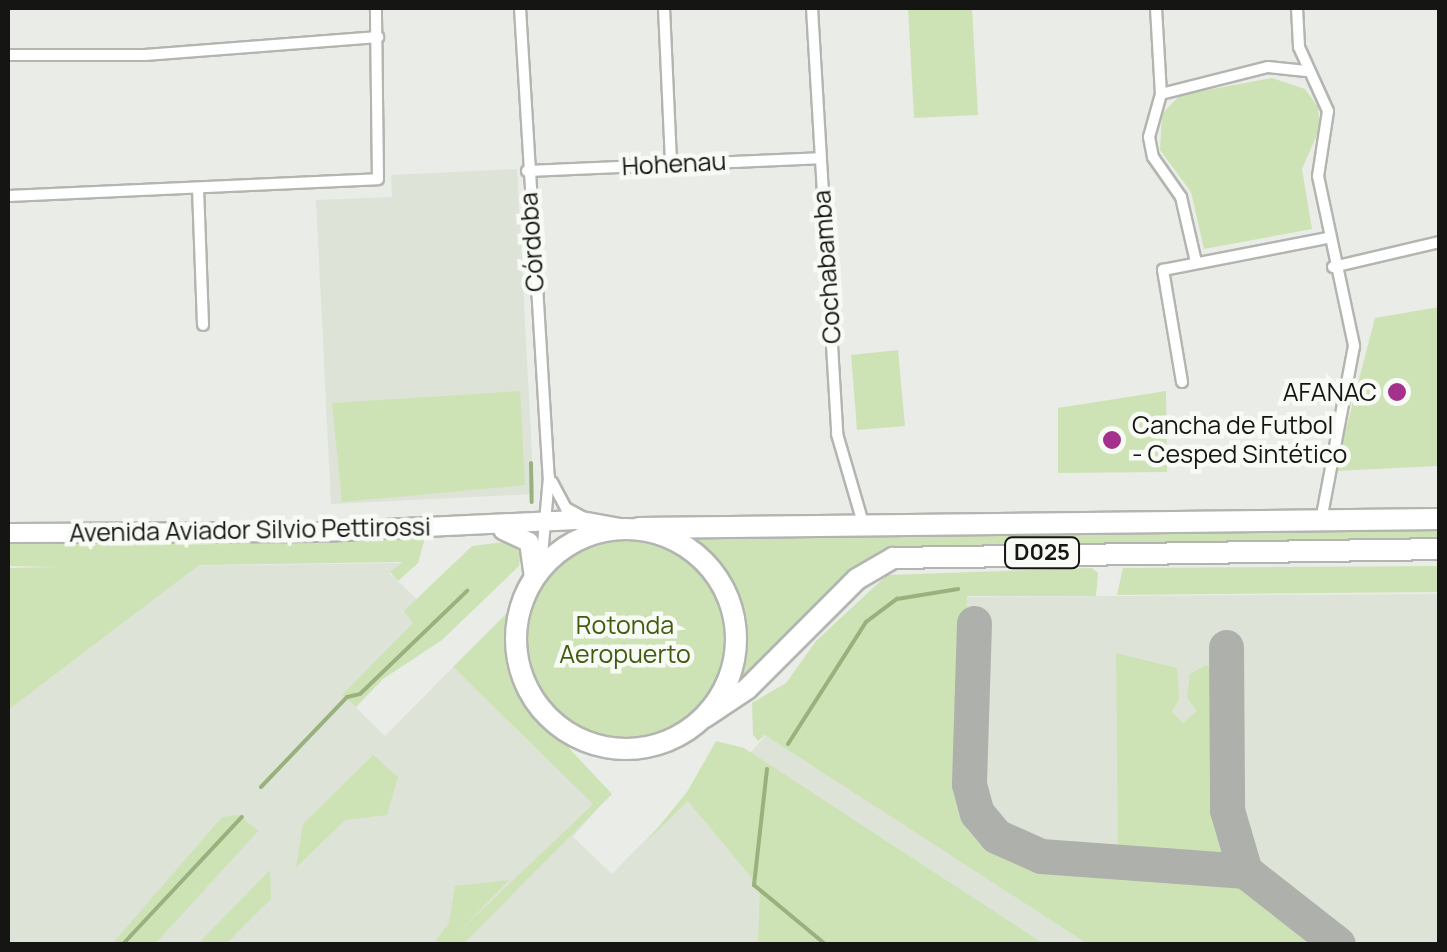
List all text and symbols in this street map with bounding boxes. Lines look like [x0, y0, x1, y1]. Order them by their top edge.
street label: Hohenau [621, 146, 727, 182]
street label: Cochabamba [807, 189, 847, 345]
street label: Córdoba [514, 191, 550, 293]
place label: AFANAC [1283, 377, 1377, 407]
marker: AFANAC [1386, 381, 1408, 403]
place label: Cancha de Futbol - Cesped Sintético [1132, 411, 1347, 470]
marker: Cancha de Futbol - Cesped Sintético [1101, 429, 1123, 451]
street label: Avenida Aviador Silvio Pettirossi [69, 512, 431, 548]
road number: D025 [1002, 536, 1082, 570]
park label: Rotonda Aeropuerto [559, 611, 691, 670]

